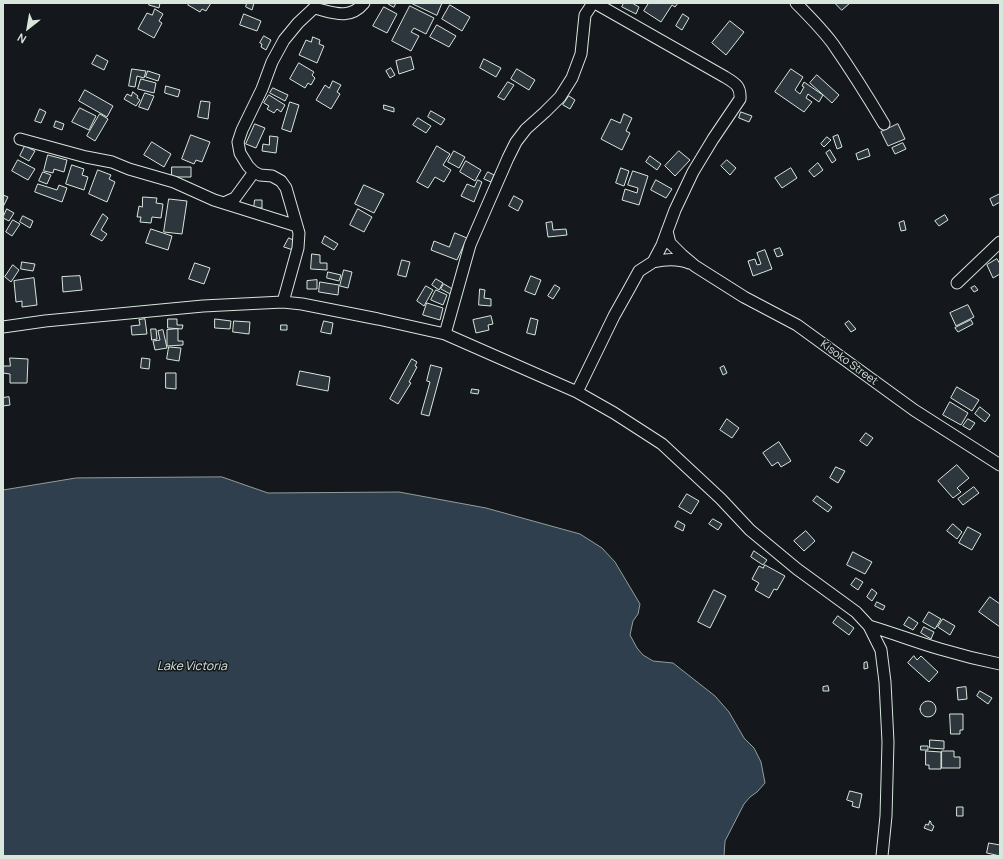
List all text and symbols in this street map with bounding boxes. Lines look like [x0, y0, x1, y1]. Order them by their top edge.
north arrow [8, 8, 48, 48]
text: N [14, 30, 29, 47]
street label: Kisoko Street [818, 338, 880, 388]
water label: Lake Victoria [157, 660, 227, 674]

